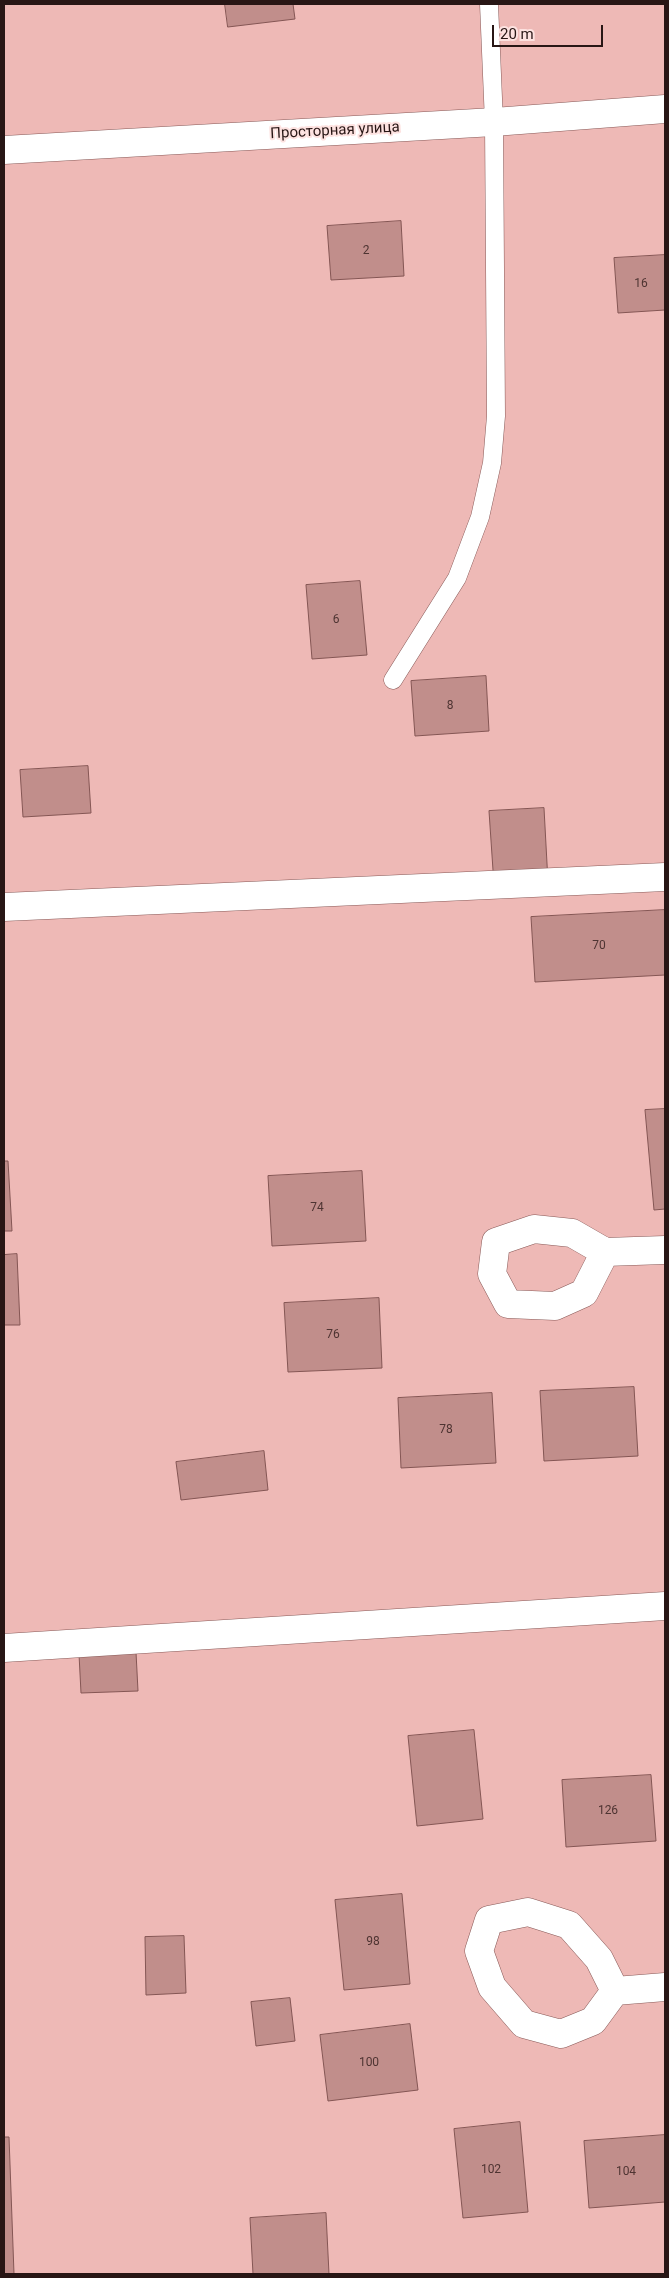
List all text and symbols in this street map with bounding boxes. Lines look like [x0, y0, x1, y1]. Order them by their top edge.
scale bar [494, 15, 605, 47]
text: 20 m [500, 25, 534, 43]
street label: Просторная улица [270, 119, 400, 143]
house number: 2 [363, 244, 369, 258]
house number: 16 [634, 277, 648, 291]
house number: 6 [333, 613, 339, 627]
house number: 8 [447, 699, 453, 713]
house number: 70 [592, 939, 606, 953]
house number: 74 [310, 1201, 324, 1215]
house number: 76 [326, 1328, 340, 1342]
house number: 78 [439, 1423, 453, 1437]
house number: 126 [598, 1804, 618, 1818]
house number: 98 [366, 1935, 380, 1949]
house number: 100 [359, 2056, 379, 2070]
house number: 102 [481, 2163, 501, 2177]
house number: 104 [616, 2165, 636, 2179]

